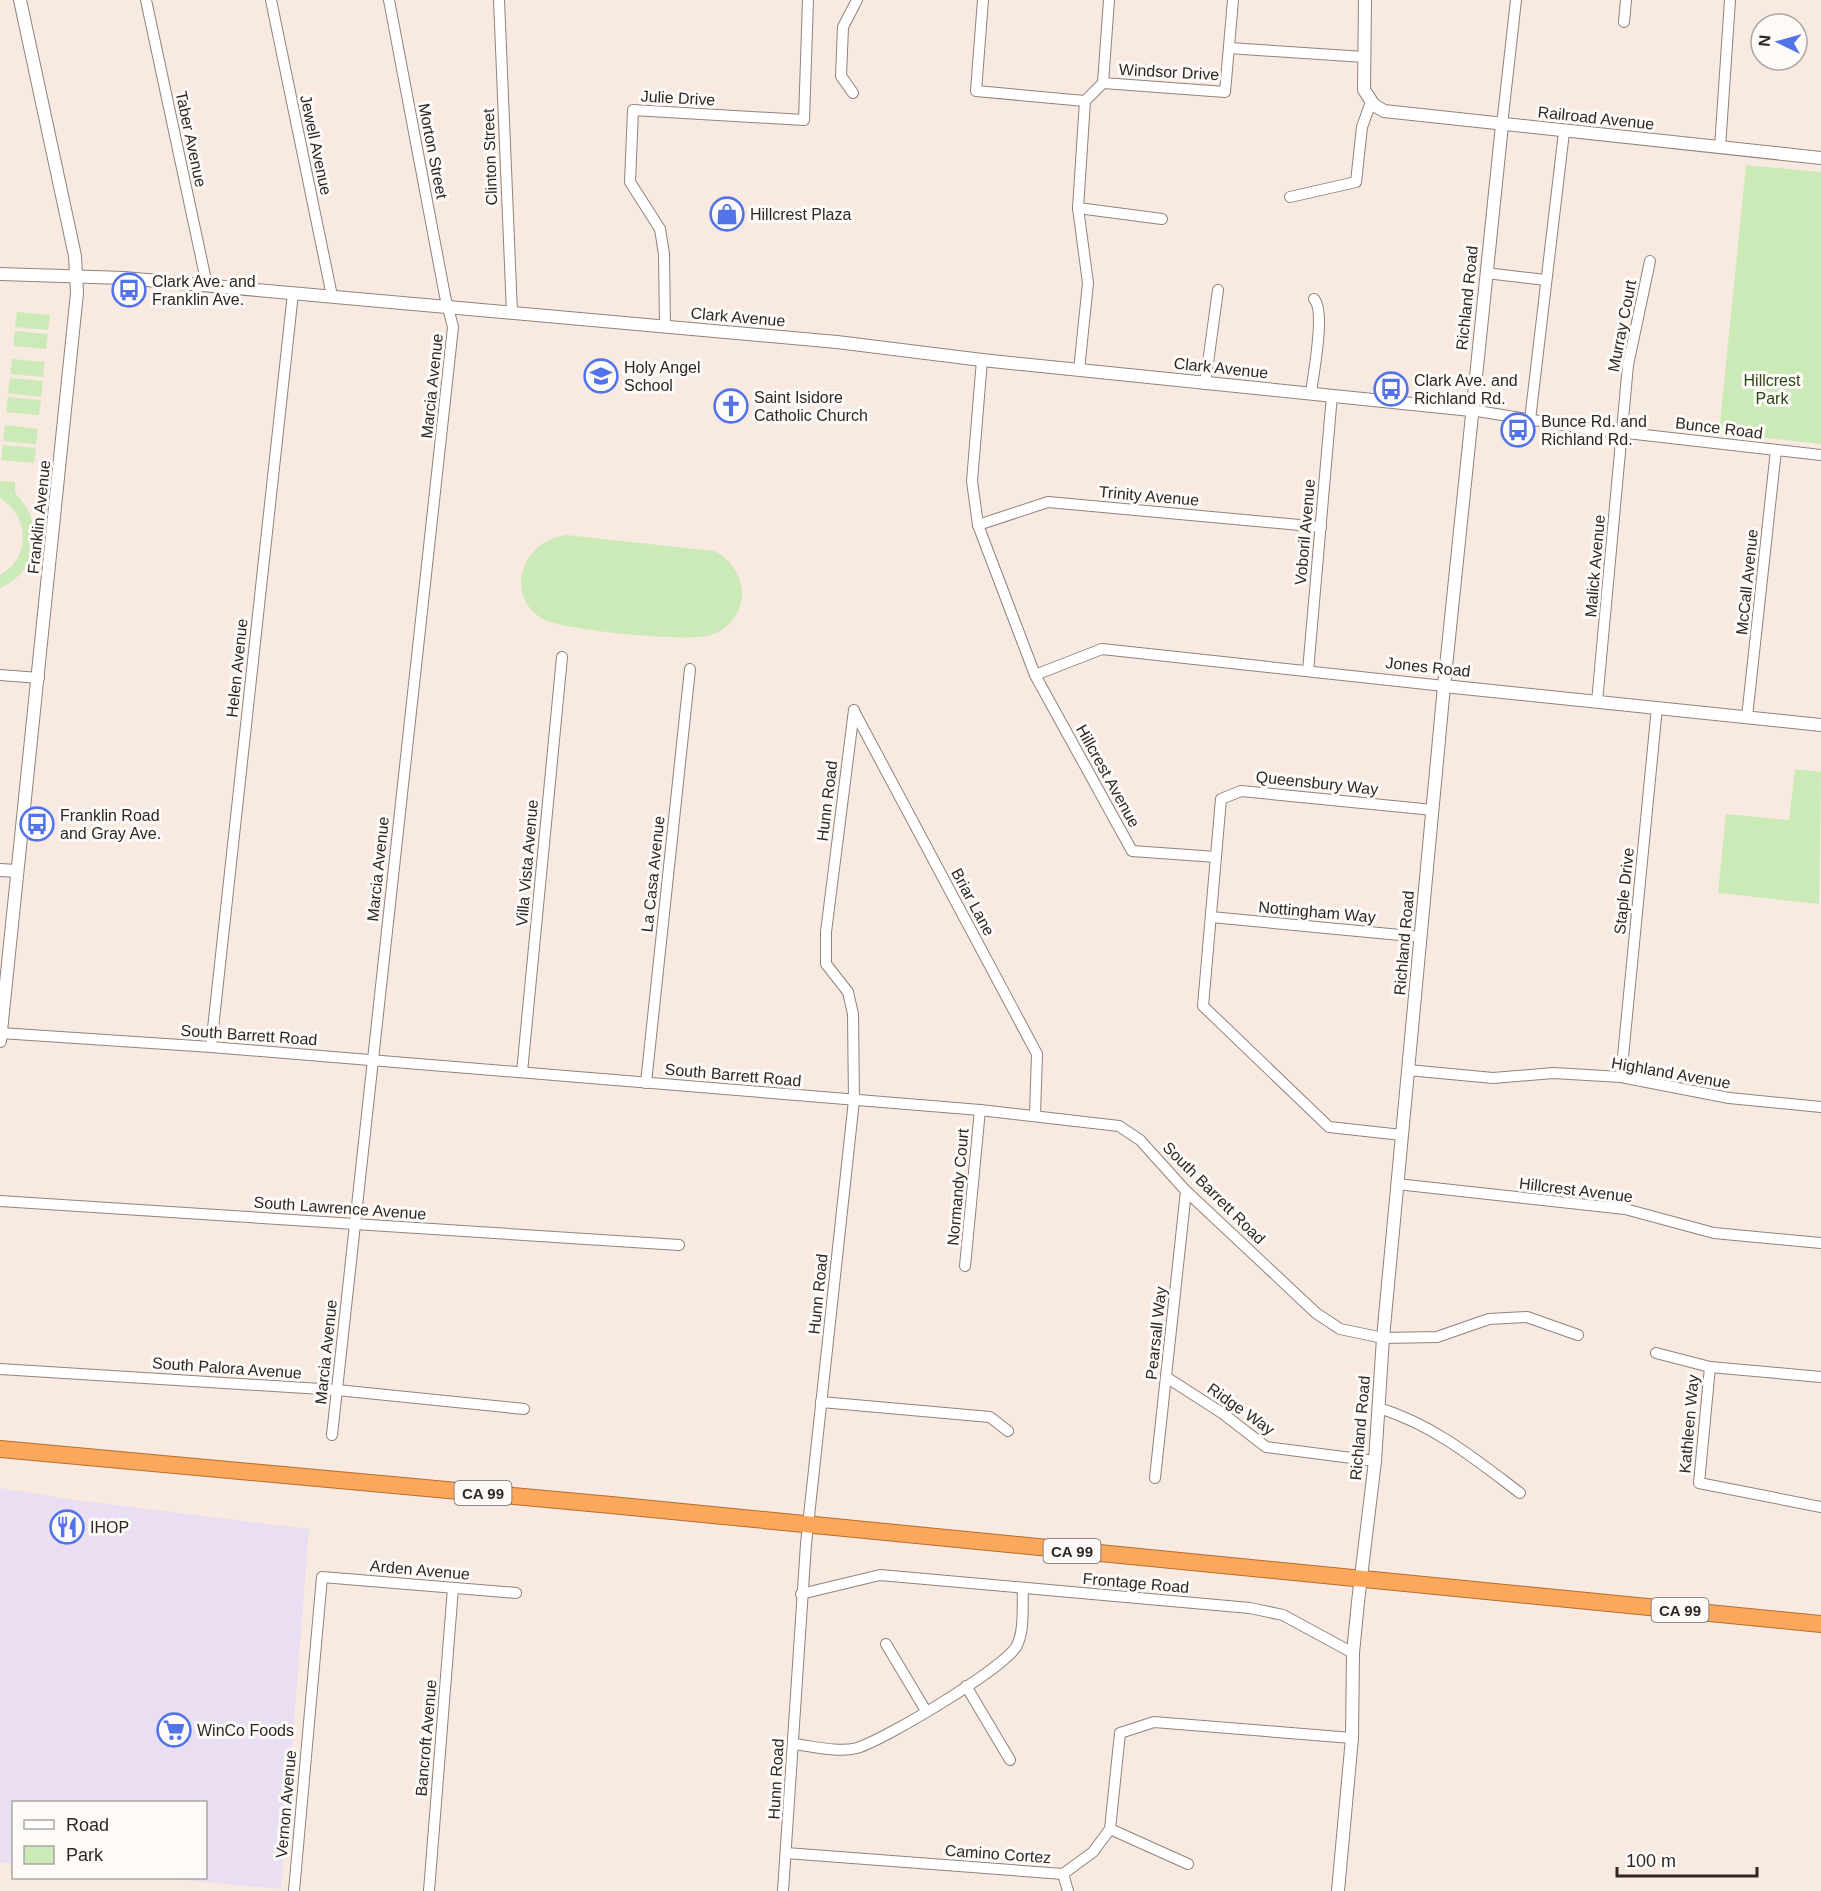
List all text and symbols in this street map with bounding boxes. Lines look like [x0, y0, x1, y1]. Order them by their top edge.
north arrow [1749, 12, 1809, 72]
text: N [1756, 34, 1774, 47]
street label: Windsor Drive [1118, 61, 1220, 83]
street label: Julie Drive [640, 88, 716, 108]
street label: Taber Avenue [173, 90, 209, 189]
street label: Jewell Avenue [297, 93, 335, 197]
street label: Morton Street [415, 102, 451, 201]
street label: Railroad Avenue [1537, 103, 1655, 133]
street label: Clinton Street [480, 108, 500, 206]
shop icon: Hillcrest Plaza [709, 196, 745, 232]
place label: Hillcrest Plaza [750, 206, 851, 223]
street label: Richland Road [1453, 245, 1481, 351]
bus stop icon: Clark Ave. and Franklin Ave. [111, 272, 147, 308]
place label: Clark Ave. and Franklin Ave. [152, 273, 256, 308]
street label: Murray Court [1605, 278, 1639, 373]
street label: Clark Avenue [690, 304, 786, 330]
street label: Marcia Avenue [418, 333, 446, 439]
street label: Clark Avenue [1173, 355, 1269, 381]
school or university icon: Holy Angel School [583, 358, 619, 394]
place label: Holy Angel School [624, 359, 701, 394]
bus stop icon: Clark Ave. and Richland Rd. [1373, 371, 1409, 407]
place label: Clark Ave. and Richland Rd. [1414, 372, 1518, 407]
park label: Hillcrest Park [1744, 372, 1801, 407]
church icon: Saint Isidore Catholic Church [713, 388, 749, 424]
place label: Saint Isidore Catholic Church [754, 389, 868, 424]
bus stop icon: Bunce Rd. and Richland Rd. [1500, 412, 1536, 448]
place label: Bunce Rd. and Richland Rd. [1541, 413, 1647, 448]
street label: Bunce Road [1674, 414, 1764, 442]
street label: Franklin Avenue [25, 459, 53, 575]
street label: Voboril Avenue [1292, 478, 1318, 586]
street label: Trinity Avenue [1098, 483, 1200, 509]
street label: Malick Avenue [1582, 514, 1608, 618]
street label: McCall Avenue [1733, 528, 1761, 636]
street label: Helen Avenue [223, 618, 251, 718]
street label: Jones Road [1385, 654, 1471, 680]
street label: Hillcrest Avenue [1073, 722, 1143, 830]
street label: Hunn Road [814, 760, 840, 842]
street label: Queensbury Way [1255, 768, 1379, 798]
street label: Villa Vista Avenue [513, 799, 541, 927]
bus stop icon: Franklin Road and Gray Ave. [19, 806, 55, 842]
place label: Franklin Road and Gray Ave. [60, 807, 161, 842]
street label: La Casa Avenue [638, 815, 668, 933]
street label: Marcia Avenue [364, 816, 392, 922]
street label: Staple Drive [1611, 847, 1637, 935]
street label: Briar Lane [948, 865, 998, 939]
street label: Richland Road [1391, 890, 1417, 996]
street label: Nottingham Way [1258, 898, 1376, 926]
street label: South Barrett Road [180, 1022, 318, 1048]
street label: Highland Avenue [1610, 1054, 1732, 1092]
street label: South Barrett Road [664, 1061, 802, 1089]
street label: Normandy Court [944, 1127, 972, 1246]
street label: South Barrett Road [1160, 1139, 1268, 1247]
street label: Hillcrest Avenue [1518, 1175, 1634, 1205]
street label: South Lawrence Avenue [253, 1193, 427, 1223]
street label: Hunn Road [805, 1253, 831, 1335]
street label: Pearsall Way [1143, 1286, 1169, 1380]
street label: Marcia Avenue [312, 1299, 340, 1405]
street label: South Palora Avenue [152, 1354, 303, 1382]
street label: Kathleen Way [1676, 1374, 1702, 1474]
street label: Richland Road [1347, 1375, 1373, 1481]
street label: Ridge Way [1204, 1380, 1278, 1438]
road number: CA 99 [454, 1481, 512, 1505]
restaurant icon: IHOP [49, 1509, 85, 1545]
place label: IHOP [90, 1519, 129, 1536]
road number: CA 99 [1044, 1539, 1100, 1563]
street label: Arden Avenue [369, 1557, 471, 1583]
street label: Frontage Road [1082, 1570, 1190, 1596]
road number: CA 99 [1652, 1598, 1708, 1622]
street label: Bancroft Avenue [412, 1679, 440, 1797]
supermarket icon: WinCo Foods [156, 1712, 192, 1748]
place label: WinCo Foods [197, 1722, 294, 1739]
street label: Hunn Road [765, 1738, 787, 1820]
street label: Vernon Avenue [273, 1749, 299, 1859]
legend [12, 1801, 207, 1879]
text: Road [66, 1815, 109, 1835]
scale bar [1617, 1840, 1756, 1878]
street label: Camino Cortez [944, 1842, 1052, 1866]
text: Park [66, 1845, 104, 1865]
text: 100 m [1626, 1851, 1676, 1871]

